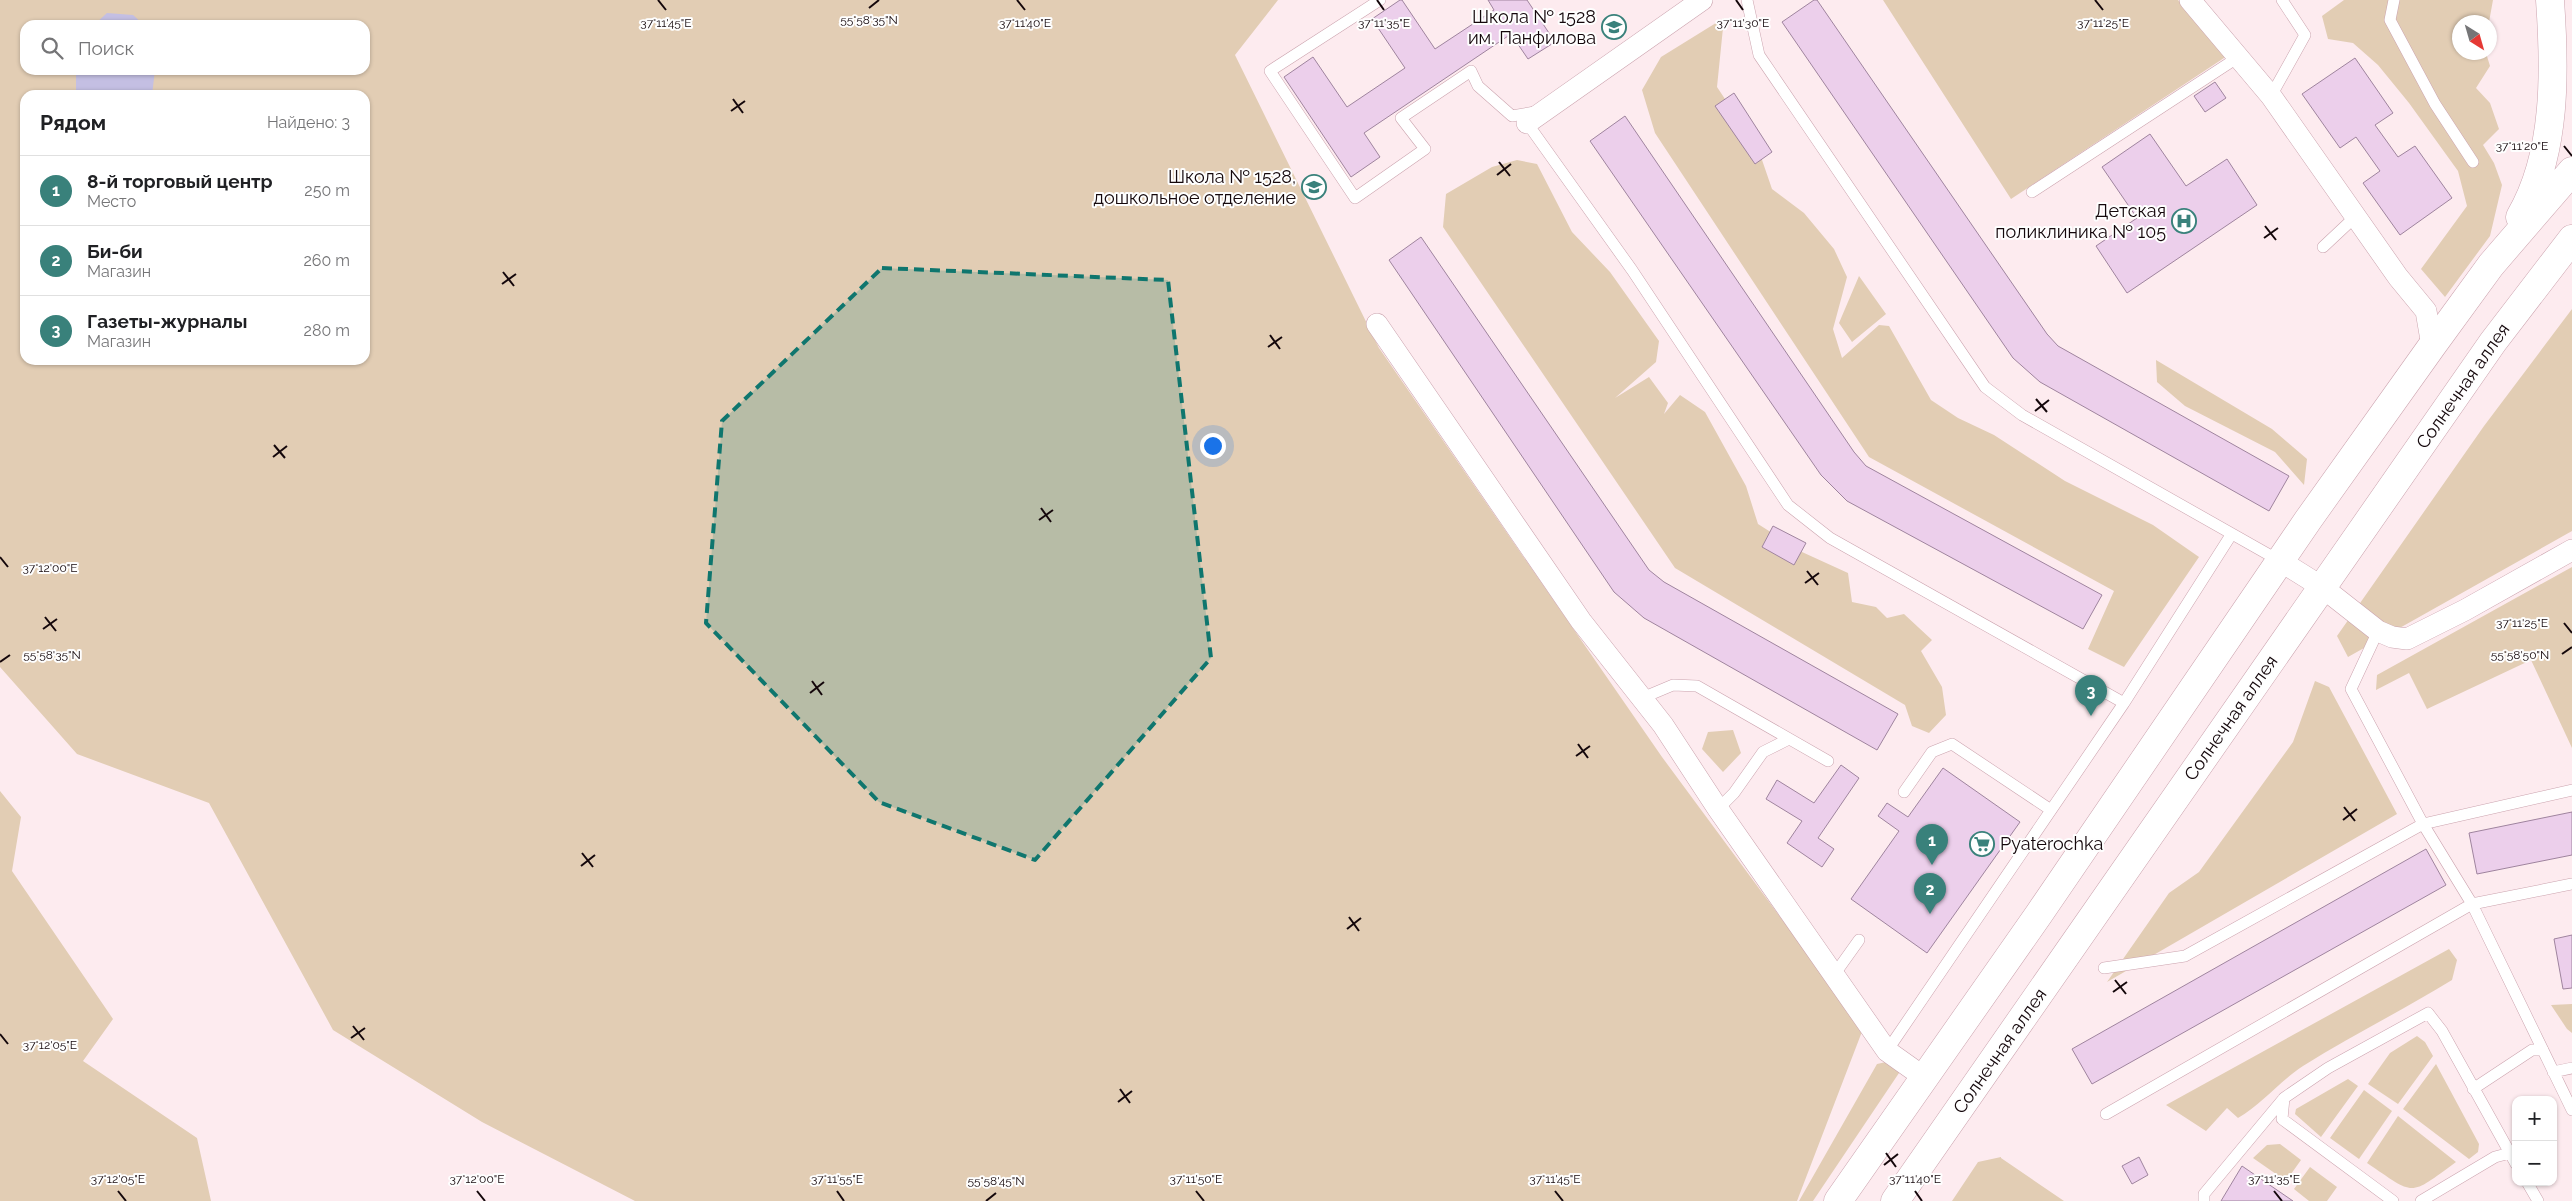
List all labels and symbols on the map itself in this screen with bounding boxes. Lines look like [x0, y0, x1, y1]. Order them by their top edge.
place label: Школа № 1528 им. Панфилова [1468, 6, 1596, 48]
text: 55°58'35"N [840, 13, 898, 27]
school or university icon: Школа № 1528 им. Панфилова [1601, 14, 1627, 40]
north arrow [2452, 15, 2497, 60]
text: 37°11'45"E [640, 16, 692, 30]
text: 37°11'40"E [999, 16, 1051, 30]
text: 37°11'35"E [1358, 16, 1410, 30]
text: 37°11'30"E [1717, 16, 1769, 30]
text: 37°11'25"E [2077, 16, 2129, 30]
text: 37°11'20"E [2496, 139, 2548, 153]
place label: Школа № 1528, дошкольное отделение [1094, 166, 1296, 208]
school or university icon: Школа № 1528, дошкольное отделение [1301, 174, 1327, 200]
place label: Детская поликлиника № 105 [1995, 200, 2166, 242]
hospital icon: Детская поликлиника № 105 [2171, 208, 2197, 234]
street label: Солнечная аллея [2412, 319, 2514, 452]
your location [1200, 433, 1226, 459]
text: 37°12'00"E [22, 561, 78, 575]
text: 37°11'25"E [2496, 616, 2548, 630]
text: 55°58'35"N [23, 648, 81, 662]
text: 55°58'50"N [2491, 648, 2549, 662]
street label: Солнечная аллея [2180, 651, 2282, 784]
pin: 3 [2075, 675, 2107, 716]
pin: 1 [1916, 824, 1948, 865]
supermarket icon: Pyaterochka [1969, 831, 1995, 857]
place label: Pyaterochka [2000, 833, 2103, 854]
pin: 2 [1914, 873, 1946, 914]
street label: Солнечная аллея [1949, 984, 2051, 1117]
text: 37°12'05"E [23, 1038, 77, 1052]
text: 37°12'05"E [91, 1172, 145, 1186]
text: 37°12'00"E [449, 1172, 505, 1186]
text: 37°11'55"E [811, 1172, 863, 1186]
text: 37°11'50"E [1170, 1172, 1222, 1186]
text: 37°11'45"E [1529, 1172, 1581, 1186]
text: 37°11'40"E [1889, 1172, 1941, 1186]
text: 37°11'35"E [2248, 1172, 2300, 1186]
text: 55°58'45"N [967, 1174, 1025, 1188]

